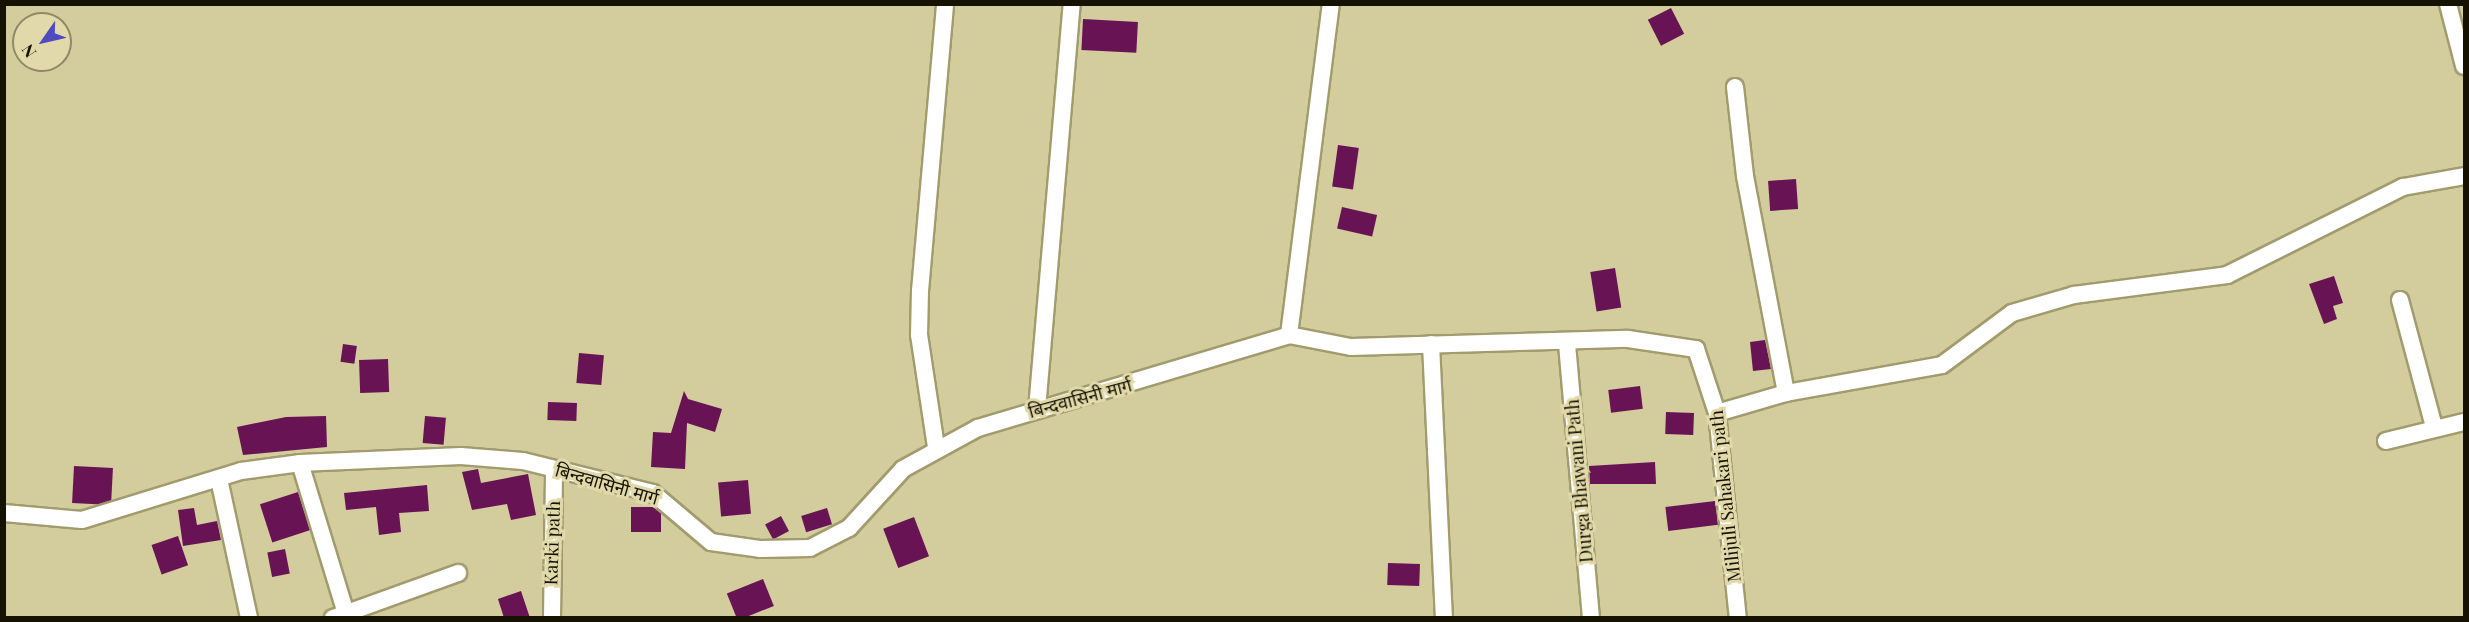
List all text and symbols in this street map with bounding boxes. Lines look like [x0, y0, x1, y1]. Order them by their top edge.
north arrow [12, 12, 72, 72]
text: N [16, 41, 40, 62]
street label: बिन्दवासिनी मार्ग [1026, 374, 1134, 422]
street label: Durga Bhawani Path [1561, 398, 1597, 564]
street label: Milijuli Sahakari path [1705, 409, 1745, 583]
street label: बिन्दवासिनी मार्ग [553, 459, 661, 509]
street label: Karki path [540, 500, 564, 586]

